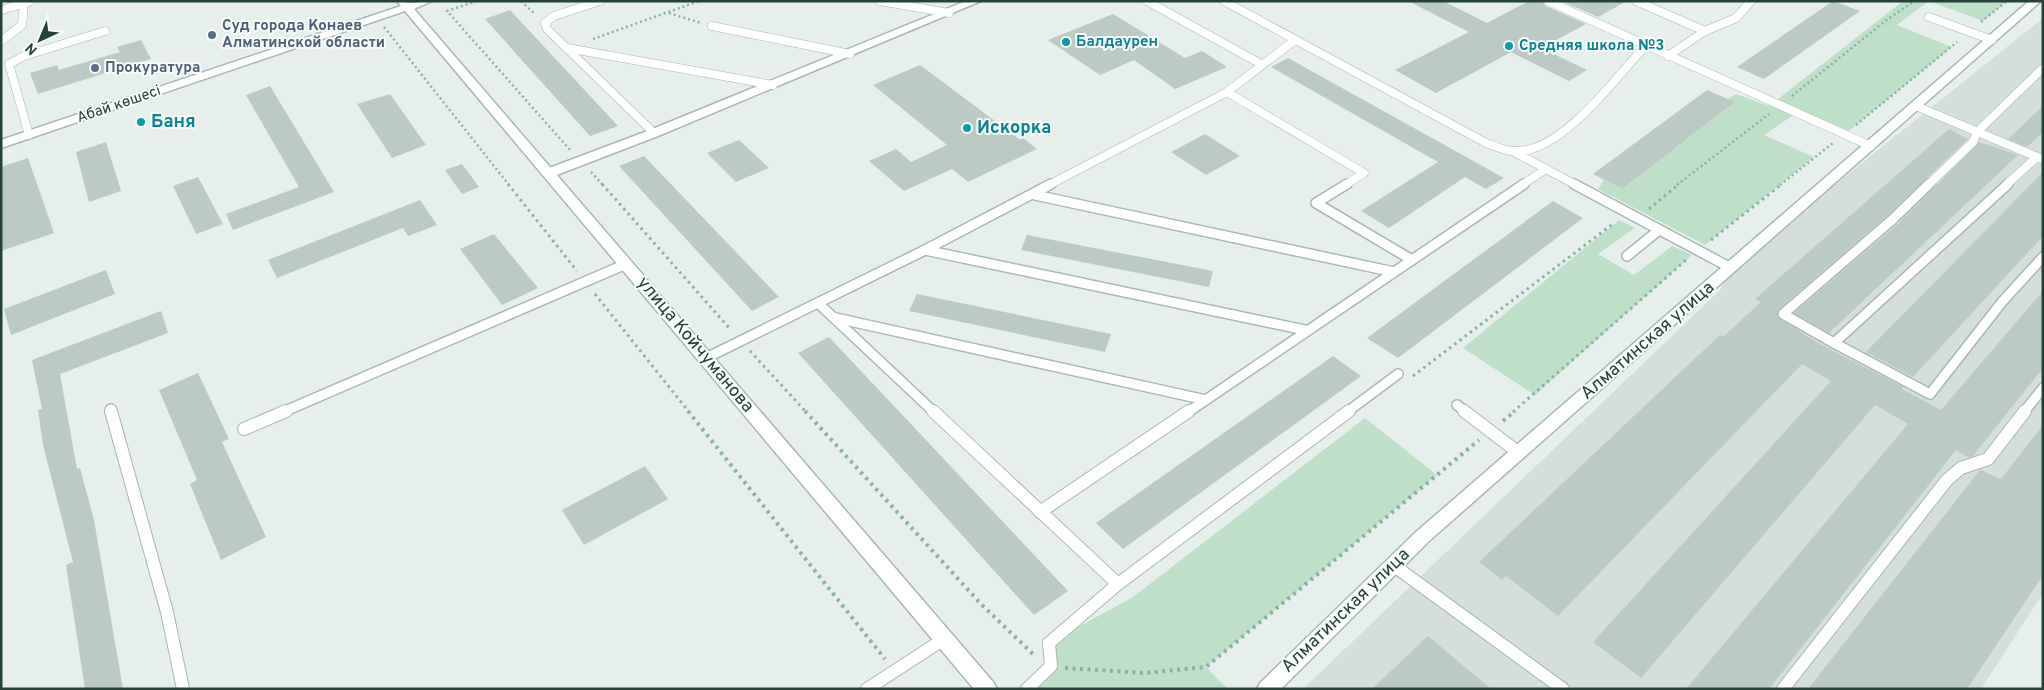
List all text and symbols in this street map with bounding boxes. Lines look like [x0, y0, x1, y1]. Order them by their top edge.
north arrow [15, 15, 65, 65]
place label: Суд города Конаев Алматинской области [222, 17, 385, 53]
marker: Суд города Конаев Алматинской области [206, 29, 218, 41]
place label: Балдаурен [1076, 33, 1158, 52]
marker: Балдаурен [1060, 36, 1072, 48]
place label: Средняя школа №3 [1519, 37, 1664, 56]
text: N [22, 39, 42, 58]
marker: Средняя школа №3 [1503, 40, 1515, 52]
place label: Прокуратура [105, 59, 200, 78]
marker: Прокуратура [89, 62, 101, 74]
street label: Абай көшесі [74, 82, 164, 128]
place label: Баня [151, 111, 195, 134]
marker: Баня [135, 116, 147, 128]
place label: Искоркa [977, 117, 1051, 140]
marker: Искоркa [961, 122, 973, 134]
street label: улица Койчуманова [631, 272, 759, 418]
street label: Алматинская улица [1576, 277, 1720, 405]
street label: Алматинская улица [1277, 544, 1415, 678]

